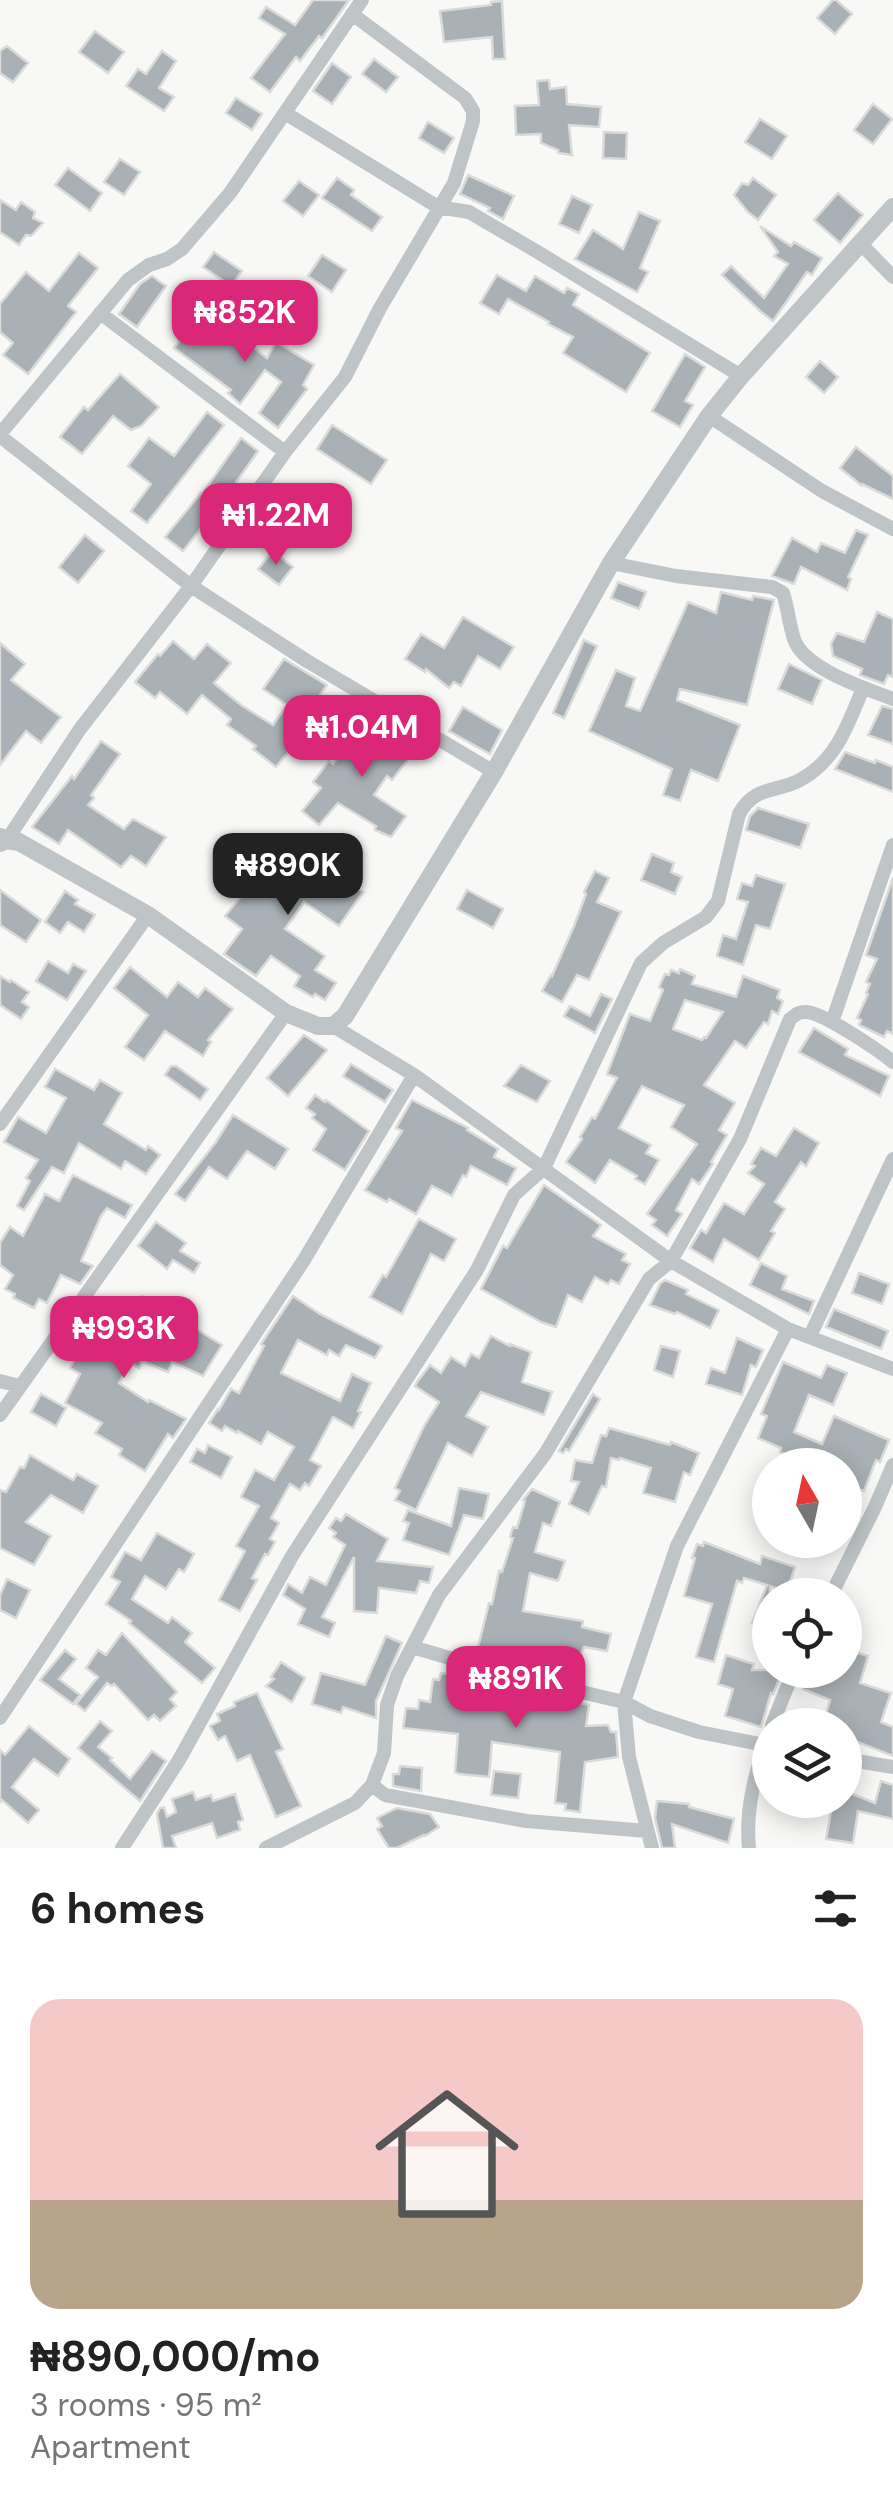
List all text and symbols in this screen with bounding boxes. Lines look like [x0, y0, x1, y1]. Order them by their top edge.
pin: ₦852K [175, 280, 315, 365]
text: ₦852K [194, 291, 296, 333]
pin: ₦1.22M [195, 483, 357, 568]
text: ₦1.22M [222, 494, 330, 536]
pin: ₦1.04M [281, 695, 443, 780]
text: ₦1.04M [305, 706, 419, 748]
pin: ₦890K [218, 833, 358, 918]
text: ₦890K [235, 844, 341, 886]
pin: ₦993K [54, 1296, 194, 1381]
text: ₦993K [72, 1307, 176, 1349]
north arrow [752, 1448, 862, 1558]
map controls [752, 1448, 862, 1818]
button: locate [752, 1578, 862, 1688]
pin: ₦891K [446, 1646, 586, 1731]
text: ₦891K [468, 1657, 564, 1699]
button: layers [752, 1708, 862, 1818]
text: 6 homes [30, 1881, 205, 1936]
icon: filters [808, 1881, 863, 1936]
icon: home [357, 2064, 537, 2244]
text: ₦890,000/mo [30, 2329, 321, 2384]
text: 3 rooms · 95 m² [30, 2384, 262, 2426]
text: Apartment [30, 2426, 191, 2468]

